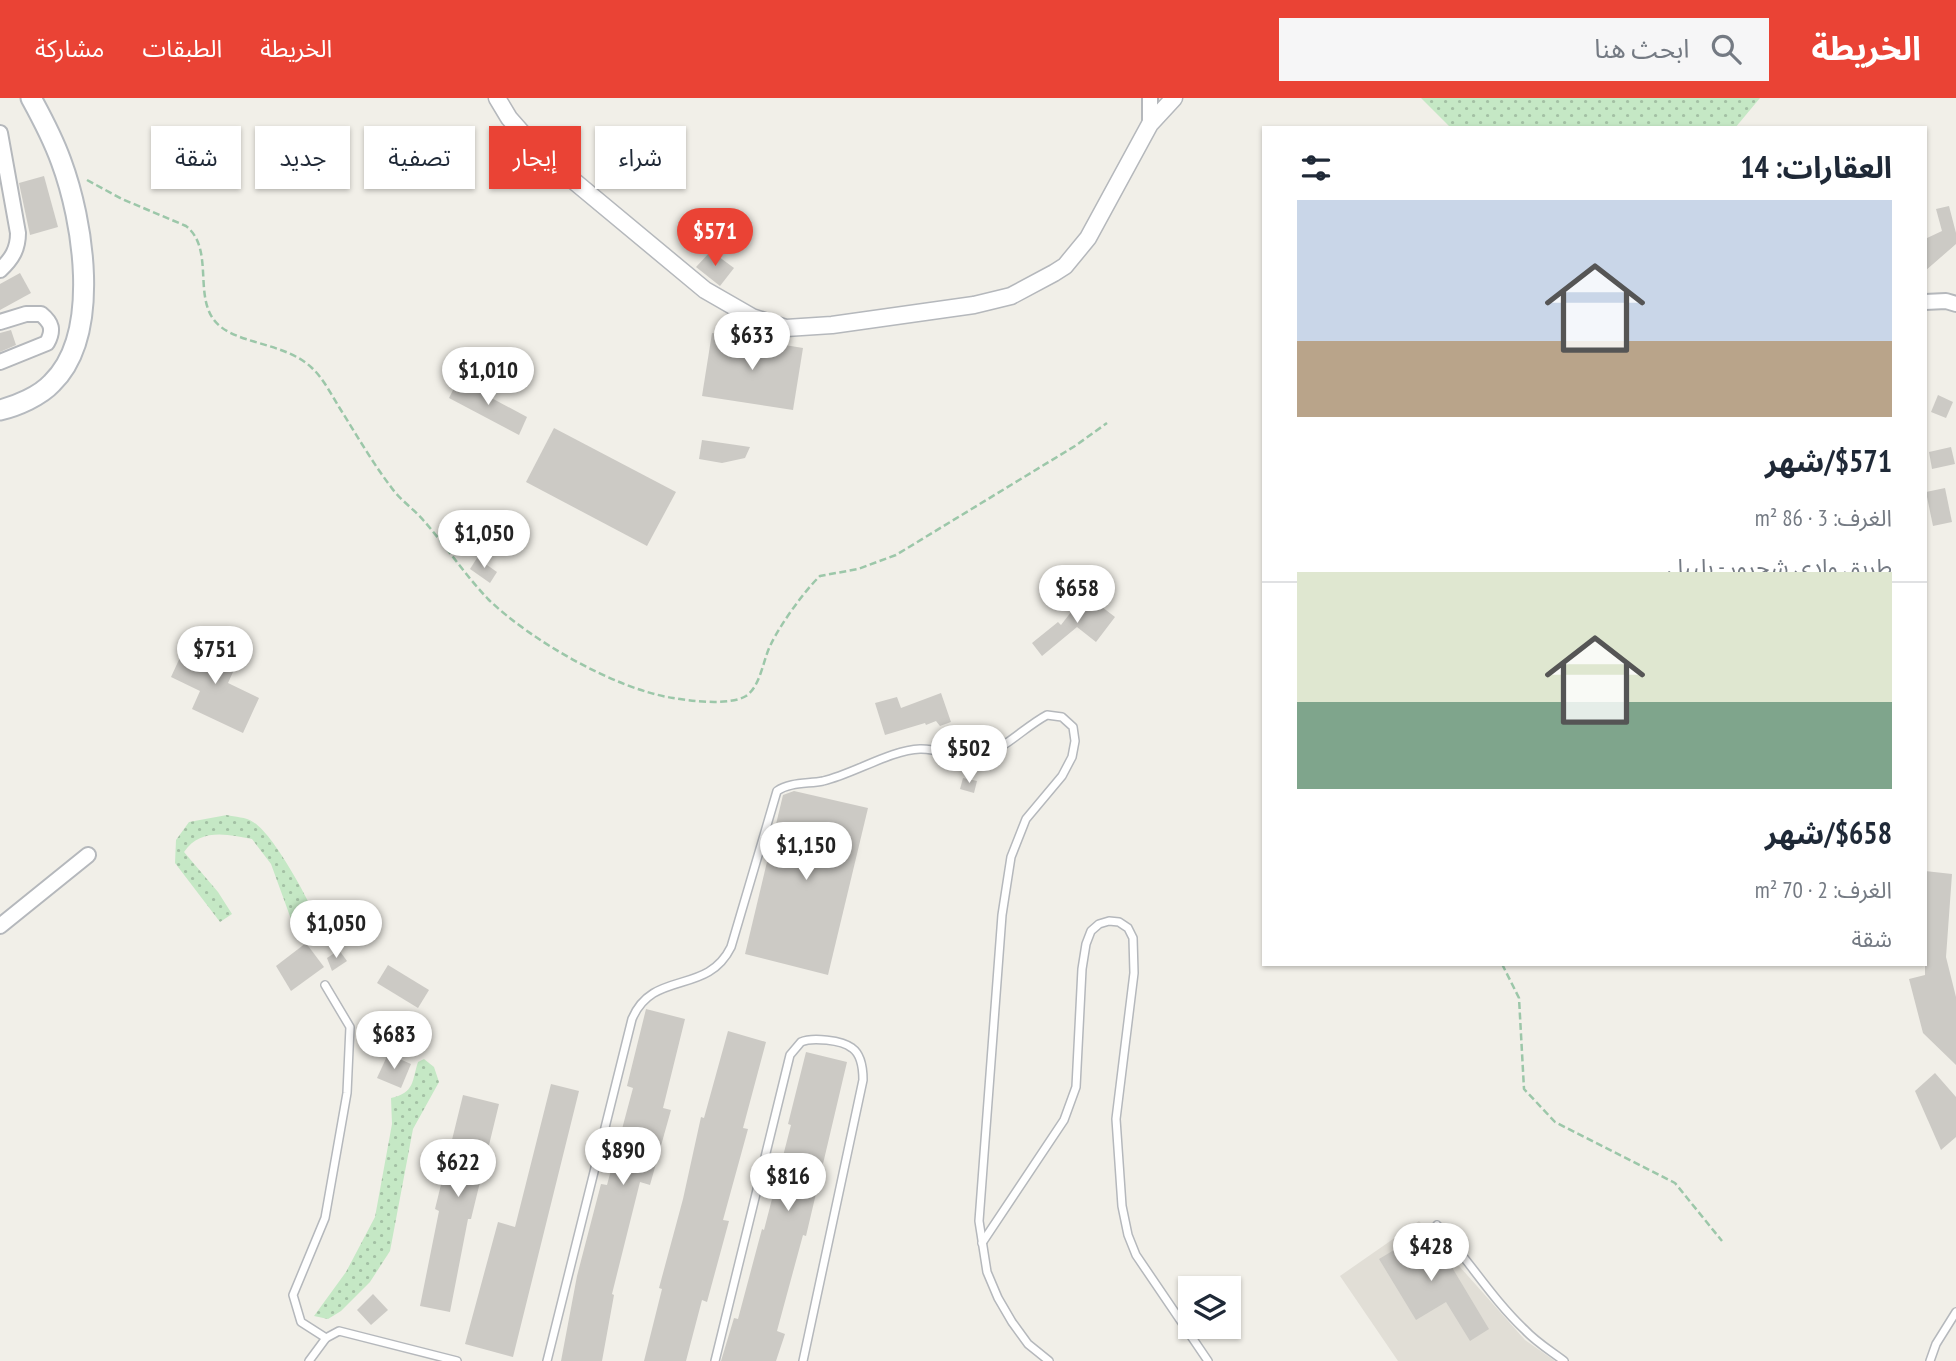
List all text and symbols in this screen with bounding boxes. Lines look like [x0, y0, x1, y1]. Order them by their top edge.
search box [1279, 18, 1769, 81]
text: الخريطة [1811, 26, 1921, 69]
icon: search [1707, 30, 1745, 68]
text: ابحث هنا [1594, 32, 1689, 65]
text: مشاركة [35, 33, 104, 64]
text: الطبقات [142, 33, 222, 64]
text: الخريطة [260, 33, 332, 64]
chip: شقة [151, 126, 241, 189]
chip: جديد [255, 126, 350, 189]
chip: تصفية [364, 126, 475, 189]
chip: إيجار [489, 126, 581, 189]
chip: شراء [595, 126, 686, 189]
text: العقارات: 14 [1740, 147, 1892, 186]
icon: filters [1297, 149, 1335, 187]
pin: $571 [674, 208, 756, 268]
text: $571 [693, 216, 737, 245]
icon: home [1532, 245, 1658, 371]
pin: $633 [711, 313, 793, 372]
text: $633 [730, 320, 774, 349]
pin: $1,010 [431, 348, 545, 407]
text: $1,010 [458, 355, 518, 384]
text: $571/شهر [1765, 441, 1892, 480]
text: الغرف: 3 · 86 m² [1755, 503, 1892, 532]
pin: $1,050 [427, 510, 541, 570]
text: $1,050 [454, 518, 514, 547]
text: طريق وادي شحرور - بليبل [1667, 552, 1892, 581]
pin: $658 [1036, 566, 1118, 625]
text: $658 [1055, 573, 1099, 602]
icon: home [1532, 617, 1658, 743]
pin: $751 [174, 626, 256, 686]
text: $751 [193, 634, 237, 663]
pin: $502 [928, 726, 1010, 785]
text: $502 [947, 733, 991, 762]
text: $658/شهر [1765, 813, 1892, 852]
pin: $1,150 [749, 822, 863, 882]
text: $1,150 [776, 830, 836, 859]
text: الغرف: 2 · 70 m² [1755, 875, 1892, 904]
pin: $1,050 [279, 900, 393, 960]
text: $1,050 [306, 908, 366, 937]
text: شقة [1851, 924, 1892, 953]
pin: $683 [353, 1012, 435, 1071]
text: $683 [372, 1019, 416, 1048]
pin: $890 [582, 1128, 664, 1187]
text: $890 [601, 1135, 645, 1164]
pin: $622 [417, 1140, 499, 1199]
text: $622 [436, 1147, 480, 1176]
pin: $816 [747, 1154, 829, 1213]
text: $816 [766, 1161, 810, 1190]
pin: $428 [1390, 1224, 1472, 1283]
text: $428 [1409, 1231, 1453, 1260]
map controls [1178, 1276, 1241, 1339]
button: layers [1178, 1276, 1241, 1339]

